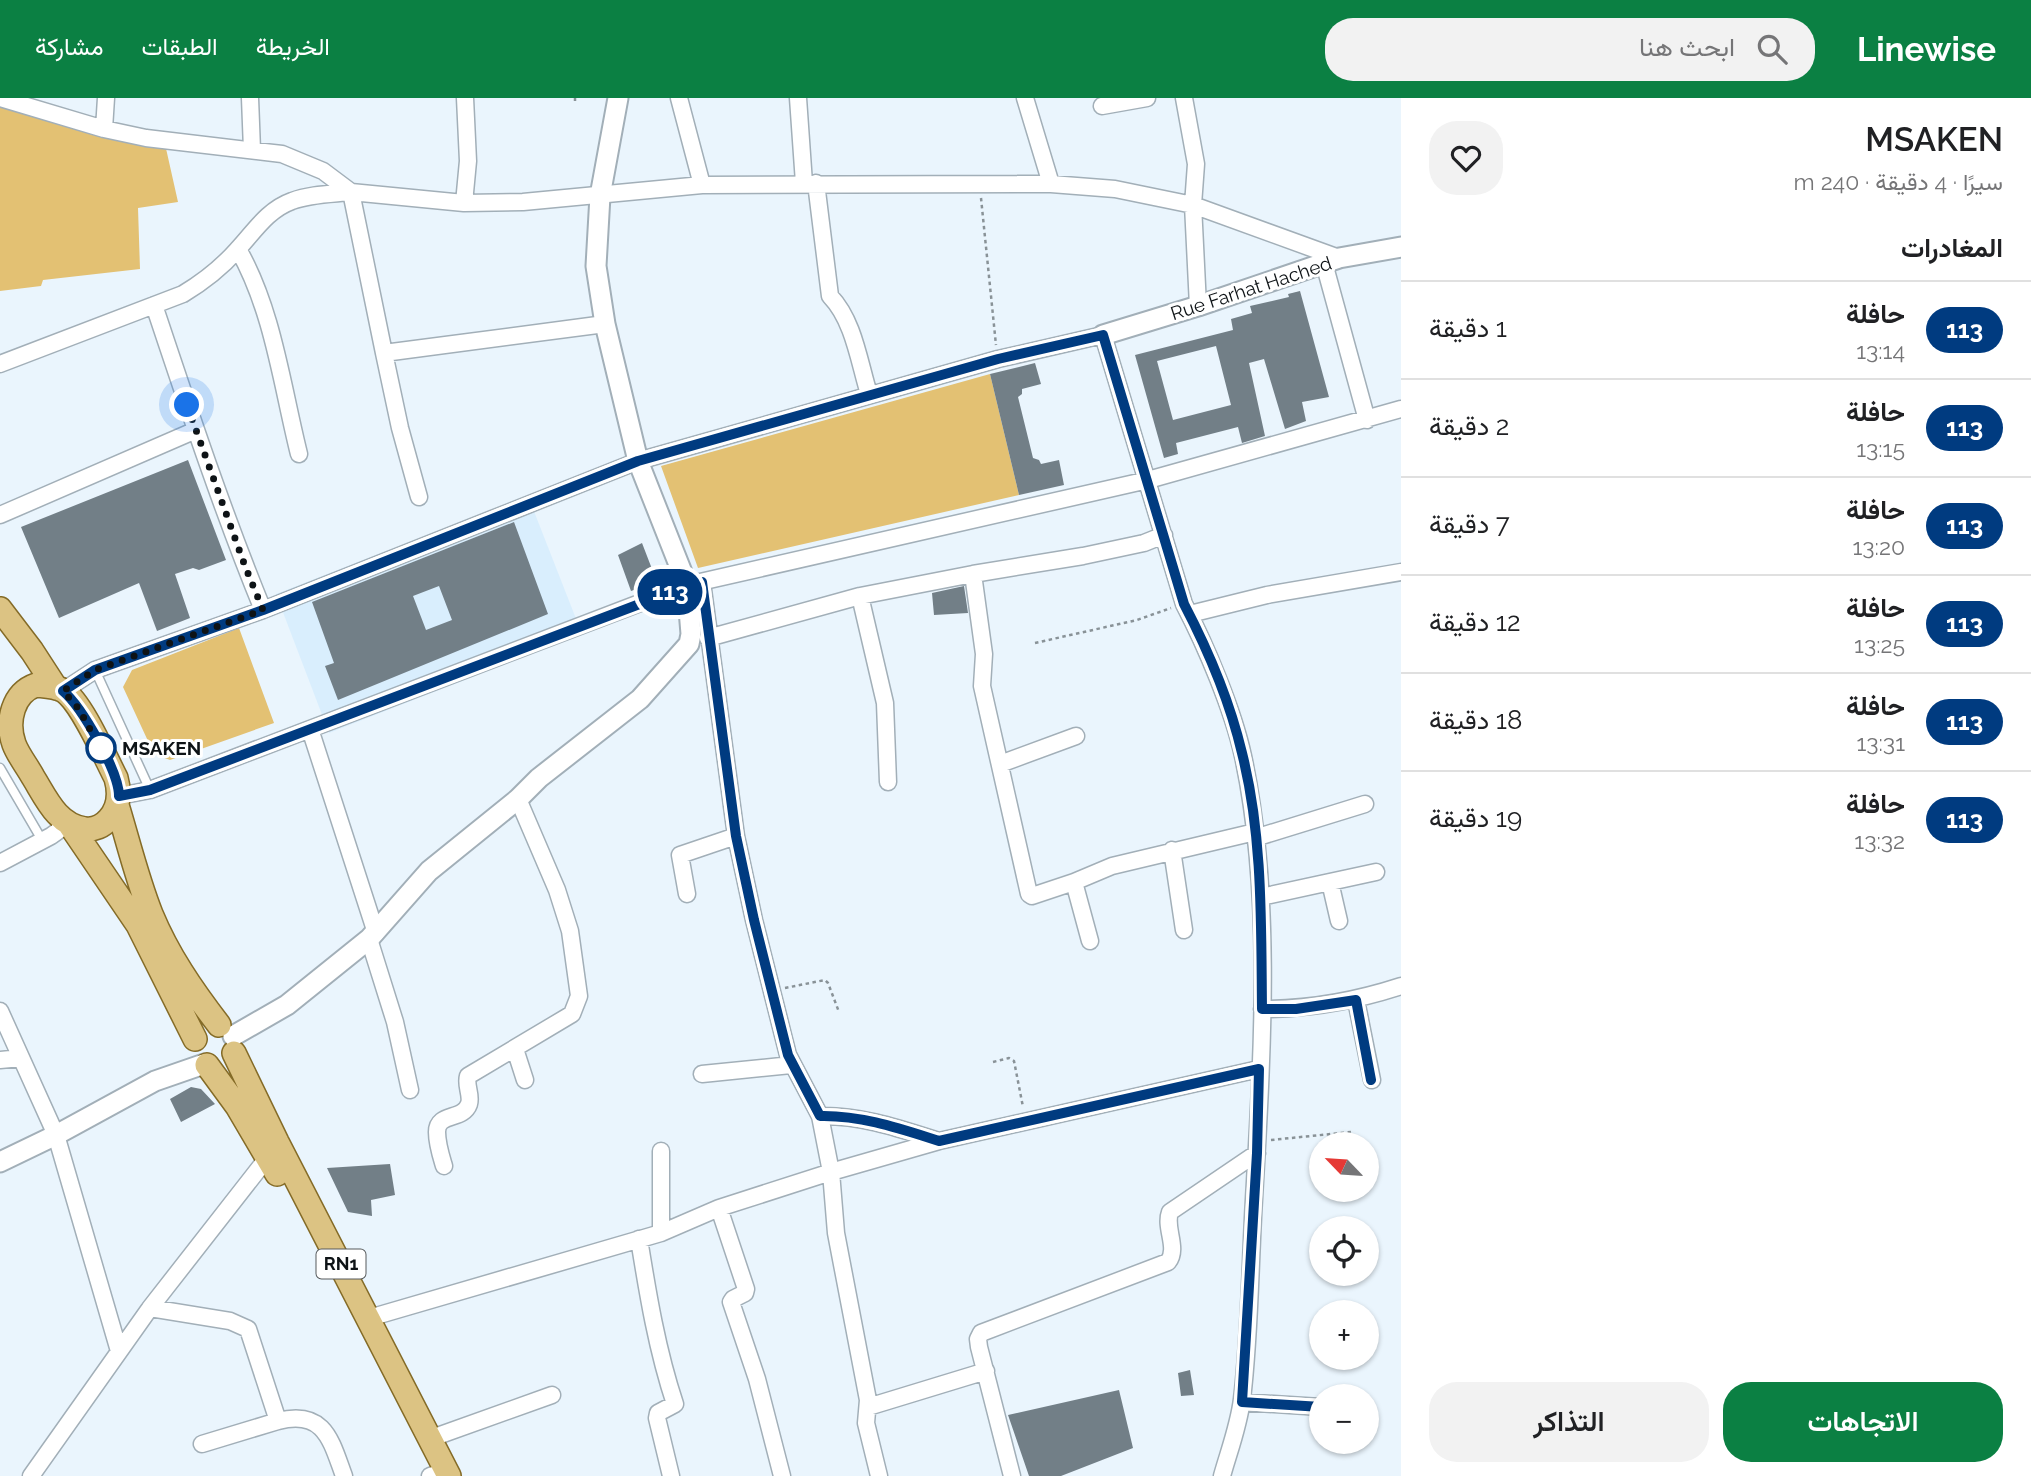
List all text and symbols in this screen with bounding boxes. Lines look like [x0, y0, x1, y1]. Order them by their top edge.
search box [1325, 18, 1815, 81]
icon: search [1753, 30, 1791, 68]
text: Linewise [1857, 30, 1996, 69]
text: مشاركة [35, 32, 103, 61]
text: الطبقات [141, 32, 218, 61]
text: الخريطة [256, 32, 330, 61]
text: ابحث هنا [1639, 32, 1735, 62]
text: MSAKEN [1865, 120, 2003, 159]
button: heart [1429, 121, 1503, 195]
text: سيرًا · 4 دقيقة · 240 m [1794, 168, 2003, 195]
text: المغادرات [1901, 233, 2003, 263]
street label: Rue Farhat Hached [1168, 252, 1334, 324]
text: حافلة [1846, 299, 1905, 329]
text: 1 دقيقة [1429, 313, 1507, 343]
text: 113 [1946, 315, 1983, 344]
text: 13:14 [1856, 337, 1905, 364]
your location [169, 387, 204, 422]
text: حافلة [1846, 397, 1905, 427]
text: 2 دقيقة [1429, 411, 1509, 441]
text: 113 [1946, 413, 1983, 442]
text: 13:15 [1856, 435, 1905, 462]
text: حافلة [1846, 495, 1905, 525]
text: 7 دقيقة [1429, 509, 1510, 539]
text: 113 [1946, 511, 1983, 540]
text: 13:20 [1852, 533, 1905, 560]
line badge: 113 [630, 569, 710, 615]
text: 113 [651, 577, 689, 606]
text: حافلة [1846, 593, 1905, 623]
text: 12 دقيقة [1429, 607, 1521, 637]
text: 113 [1946, 609, 1983, 638]
text: 13:25 [1854, 631, 1905, 658]
text: حافلة [1846, 691, 1905, 721]
text: 18 دقيقة [1429, 705, 1522, 735]
text: 113 [1946, 707, 1983, 736]
text: 13:31 [1856, 729, 1905, 756]
marker: MSAKEN [86, 733, 116, 763]
place label: MSAKEN [122, 737, 201, 759]
text: حافلة [1846, 789, 1905, 819]
text: 19 دقيقة [1429, 803, 1522, 833]
text: 113 [1946, 805, 1983, 834]
text: 13:32 [1854, 827, 1905, 854]
north arrow [1309, 1132, 1379, 1202]
map controls [1309, 1132, 1379, 1454]
button: locate [1309, 1216, 1379, 1286]
road number: RN1 [316, 1250, 366, 1279]
button: + [1309, 1300, 1379, 1370]
button: التذاكر [1429, 1382, 1709, 1462]
button: الاتجاهات [1723, 1382, 2003, 1462]
button: − [1309, 1384, 1379, 1454]

